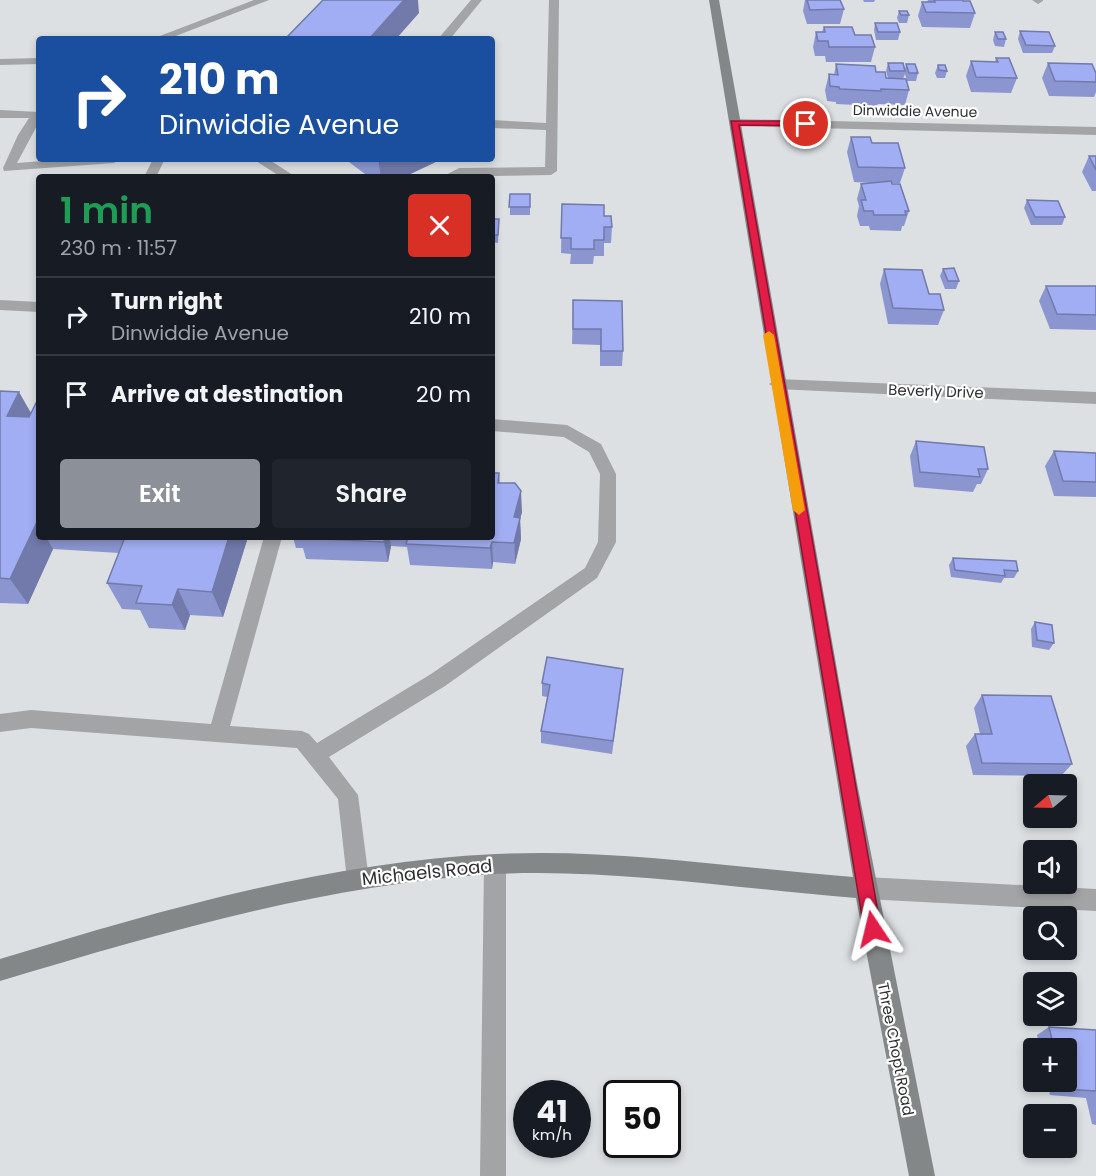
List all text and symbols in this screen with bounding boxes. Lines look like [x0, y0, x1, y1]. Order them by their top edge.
text: 210 m [159, 50, 280, 109]
icon: right [60, 60, 138, 138]
pin [780, 98, 831, 149]
street label: Dinwiddie Avenue [853, 100, 978, 122]
text: Dinwiddie Avenue [159, 106, 399, 143]
icon: arrive [789, 107, 822, 140]
text: 1 min [60, 185, 153, 236]
button: close [408, 194, 471, 257]
text: 230 m · 11:57 [60, 234, 177, 262]
text: Turn right [111, 286, 222, 317]
icon: right [60, 300, 93, 333]
text: 210 m [409, 301, 471, 332]
text: Dinwiddie Avenue [111, 319, 289, 347]
icon: arrive [60, 378, 93, 411]
text: Arrive at destination [111, 379, 343, 410]
text: 20 m [416, 379, 471, 410]
street label: Beverly Drive [888, 379, 984, 403]
button: Exit [60, 459, 260, 528]
button: Share [272, 459, 471, 528]
north arrow [1023, 774, 1077, 828]
map controls [1023, 774, 1077, 1158]
button: sound [1023, 840, 1077, 894]
street label: Michaels Road [360, 853, 494, 891]
position arrow [841, 897, 905, 961]
button: search [1023, 906, 1077, 960]
button: layers [1023, 972, 1077, 1026]
street label: Three Chopt Road [873, 981, 919, 1117]
button: + [1023, 1038, 1077, 1092]
speed limit sign: 50 [603, 1080, 681, 1158]
text: 41 [536, 1090, 568, 1133]
button: − [1023, 1104, 1077, 1158]
text: km/h [532, 1124, 572, 1145]

